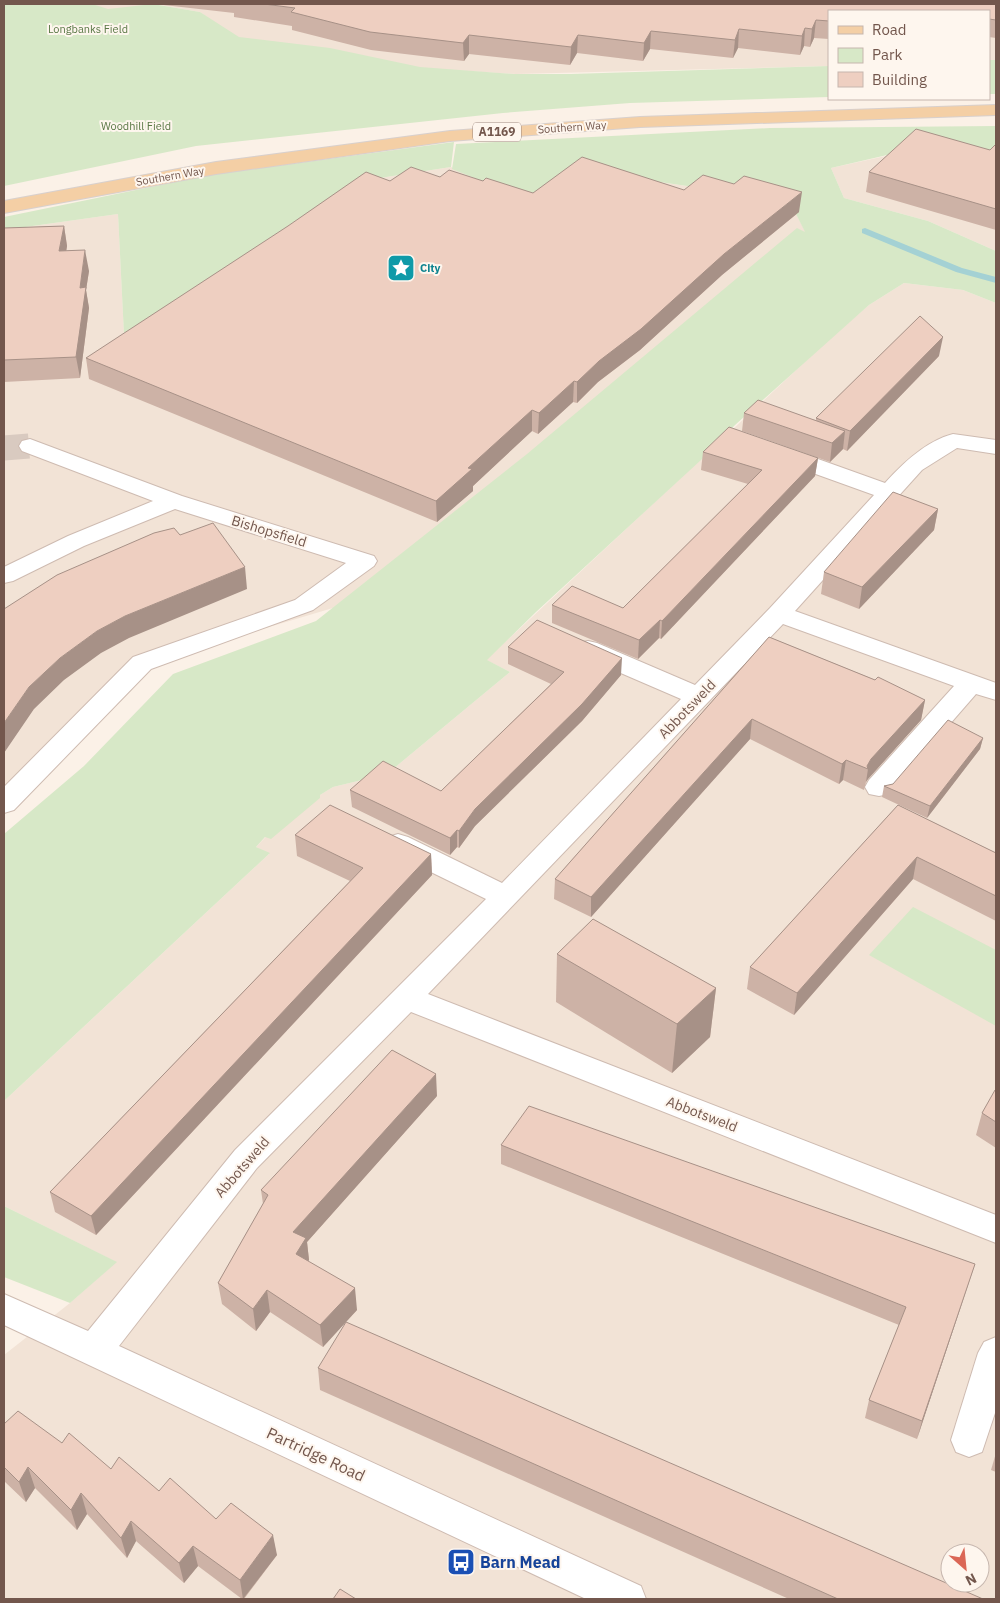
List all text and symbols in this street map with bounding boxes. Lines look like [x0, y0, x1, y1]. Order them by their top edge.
legend [828, 10, 990, 100]
text: Road [872, 20, 907, 39]
park label: Longbanks Field [48, 22, 128, 36]
text: Park [872, 45, 902, 64]
text: Building [872, 70, 927, 89]
street label: Southern Way [537, 118, 607, 136]
park label: Woodhill Field [101, 119, 171, 133]
road number: A1169 [473, 122, 521, 142]
street label: Southern Way [135, 163, 206, 189]
place icon: City [386, 253, 416, 283]
place label: City [420, 261, 441, 275]
street label: Bishopsfield [229, 511, 309, 551]
street label: Abbotsweld [654, 676, 720, 742]
street label: Abbotsweld [664, 1092, 740, 1136]
street label: Abbotsweld [211, 1133, 273, 1201]
street label: Partridge Road [264, 1422, 368, 1486]
north arrow [940, 1543, 990, 1593]
bus stop icon: Barn Mead [446, 1547, 476, 1577]
place label: Barn Mead [480, 1552, 560, 1572]
text: N [962, 1569, 980, 1590]

